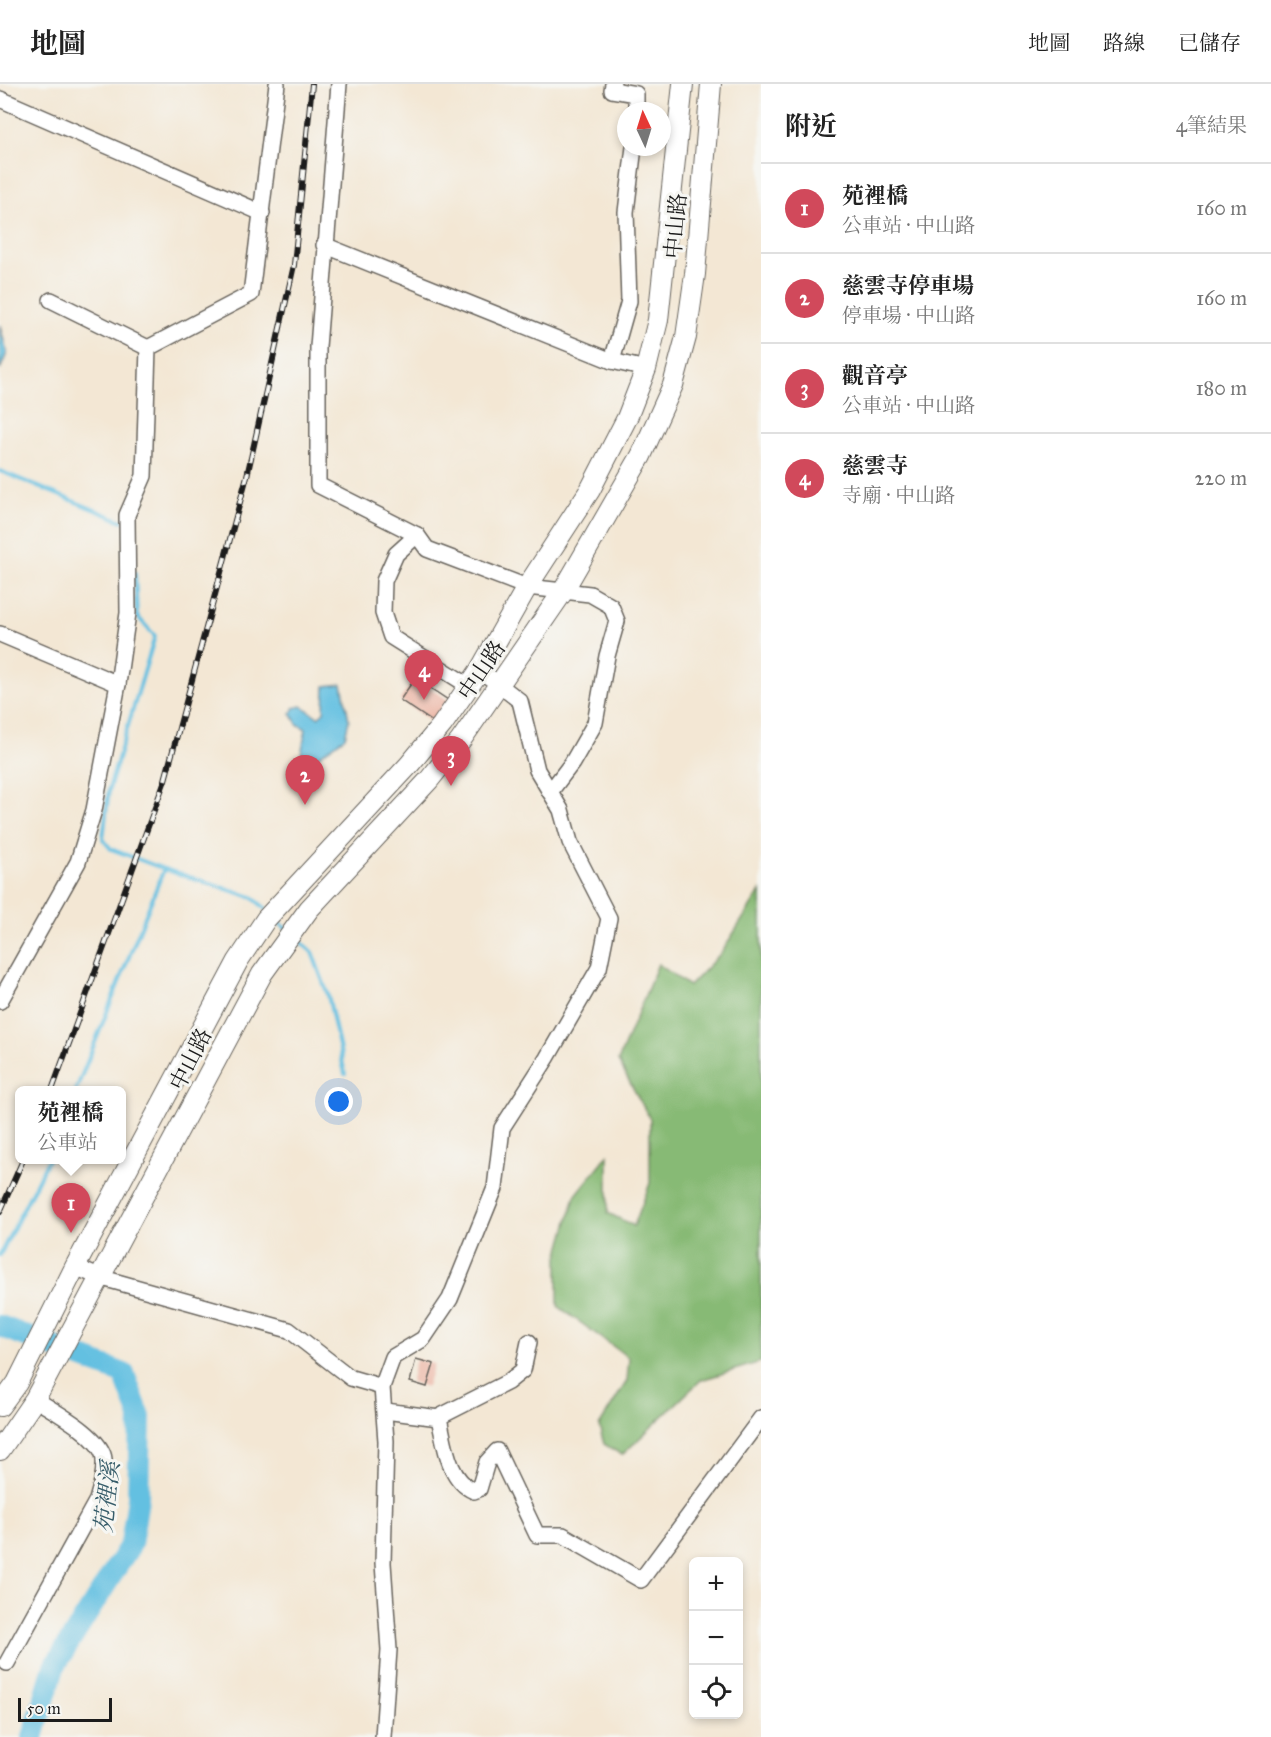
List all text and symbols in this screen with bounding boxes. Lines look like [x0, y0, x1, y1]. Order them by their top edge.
text: 地圖 [30, 26, 86, 61]
text: 地圖 [1028, 30, 1070, 56]
text: 路線 [1103, 30, 1145, 56]
text: 已儲存 [1178, 30, 1241, 56]
north arrow [617, 102, 671, 156]
text: 附近 [785, 110, 837, 142]
text: 4筆結果 [1176, 113, 1247, 137]
text: 苑裡橋 [842, 182, 908, 209]
street label: 中山路 [659, 192, 692, 260]
text: 1 [801, 196, 808, 220]
text: 160 m [1196, 196, 1247, 220]
text: 公車站 · 中山路 [842, 213, 975, 237]
text: 慈雲寺停車場 [842, 272, 974, 299]
text: 2 [800, 286, 809, 310]
text: 160 m [1196, 286, 1247, 310]
text: 停車場 · 中山路 [842, 303, 975, 327]
text: 觀音亭 [842, 362, 908, 389]
text: 3 [801, 376, 809, 400]
text: 180 m [1196, 376, 1247, 400]
text: 公車站 · 中山路 [842, 393, 975, 417]
text: 慈雲寺 [842, 452, 908, 479]
text: 4 [799, 466, 810, 490]
text: 220 m [1195, 466, 1247, 490]
text: 寺廟 · 中山路 [842, 483, 955, 507]
street label: 中山路 [452, 635, 511, 705]
pin: 4 [404, 650, 444, 700]
pin: 3 [432, 736, 470, 786]
pin: 2 [286, 756, 324, 805]
street label: 中山路 [163, 1024, 217, 1095]
popup [15, 1086, 126, 1164]
your location [324, 1087, 353, 1116]
text: 苑裡橋 [37, 1099, 104, 1126]
text: 公車站 [37, 1130, 97, 1154]
pin: 1 [52, 1184, 90, 1233]
water label: 苑裡溪 [88, 1457, 126, 1534]
map controls [689, 1557, 743, 1719]
button: + [689, 1557, 743, 1611]
button: − [689, 1611, 743, 1665]
button: locate [689, 1665, 743, 1719]
scale bar [18, 1695, 112, 1722]
text: 50 m [27, 1699, 61, 1718]

